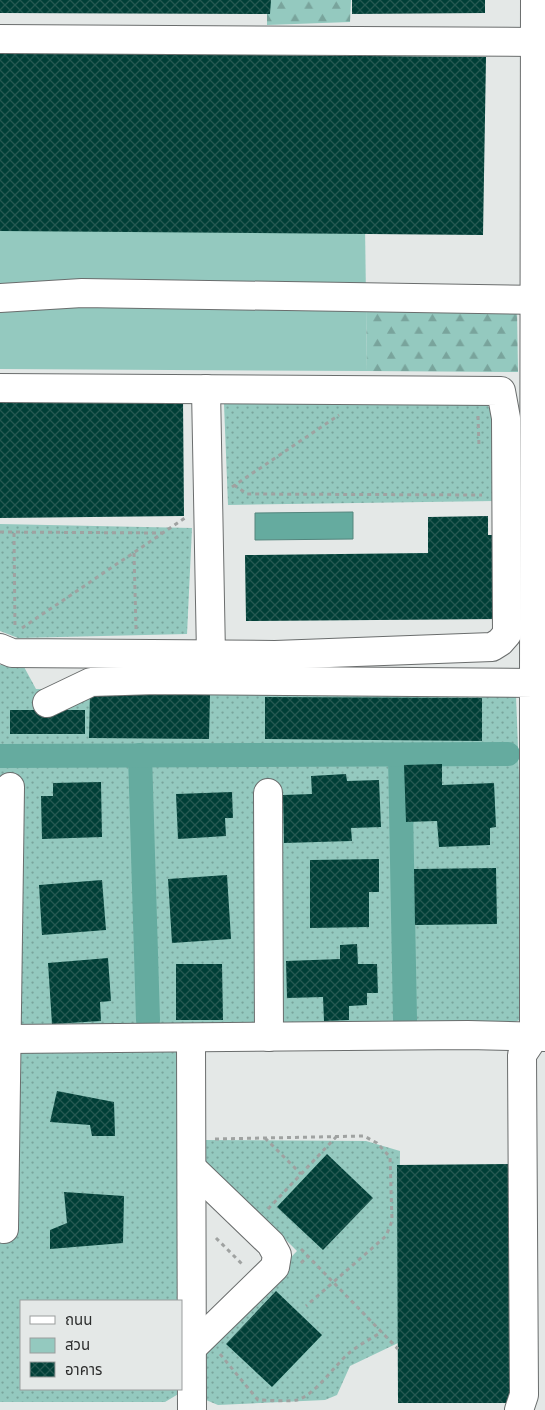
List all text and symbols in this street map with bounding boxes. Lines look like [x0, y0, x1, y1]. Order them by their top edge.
legend [20, 1300, 182, 1390]
text: ถนน [65, 1309, 92, 1330]
text: สวน [65, 1334, 90, 1355]
text: อาคาร [65, 1359, 102, 1380]

